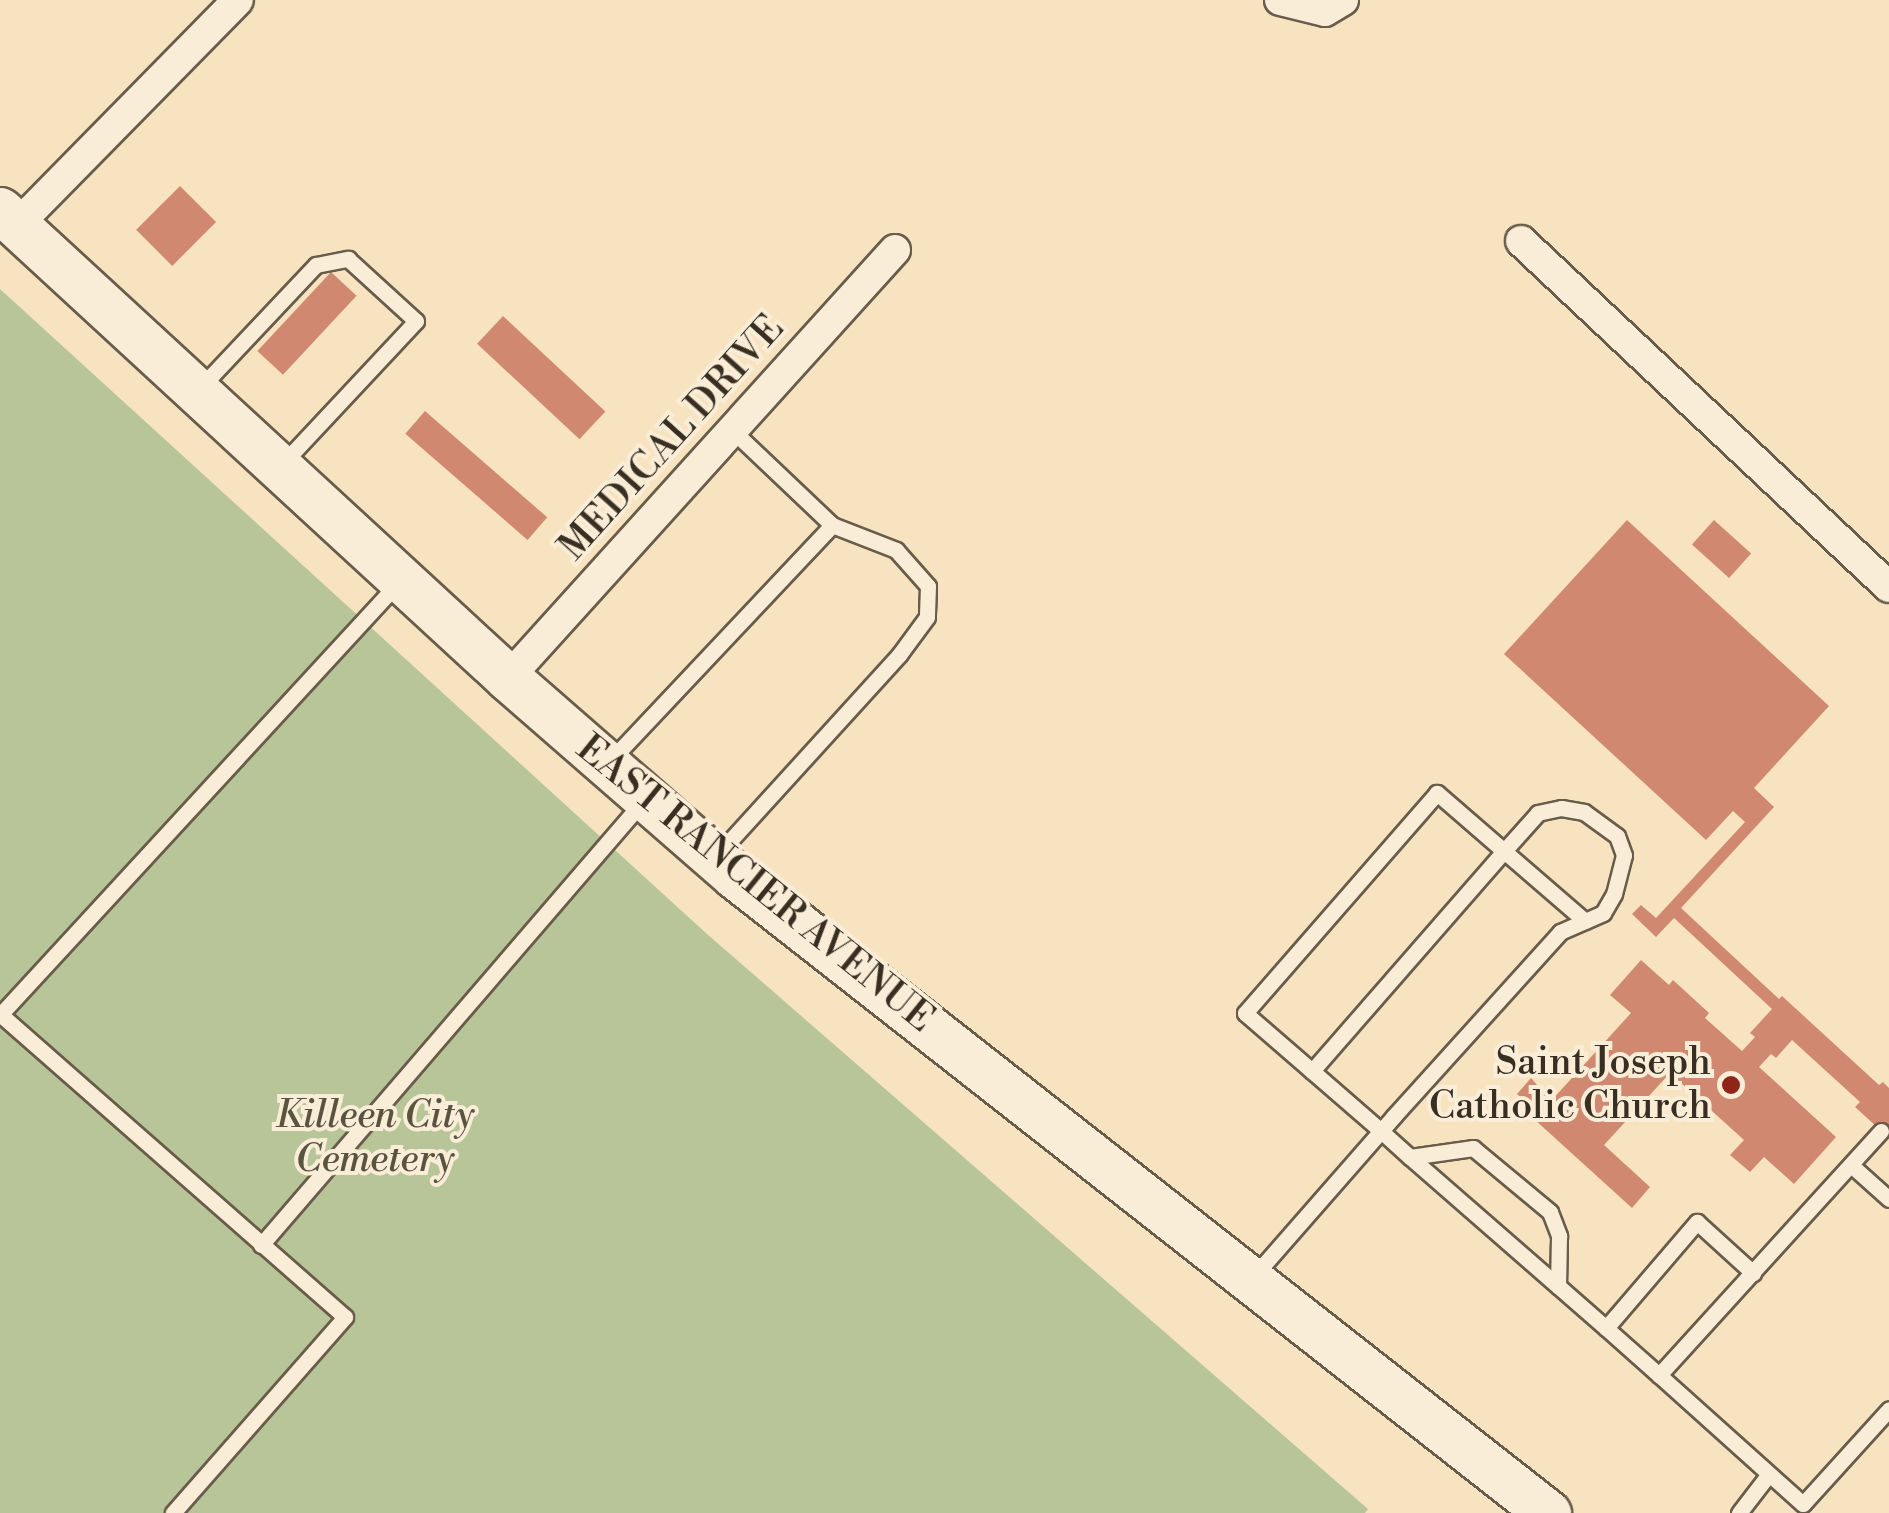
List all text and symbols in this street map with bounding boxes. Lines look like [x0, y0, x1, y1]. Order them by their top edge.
street label: MEDICAL DRIVE [550, 306, 794, 570]
street label: EAST RANCIER AVENUE [567, 726, 943, 1042]
place label: Saint Joseph Catholic Church [1429, 1040, 1711, 1130]
marker: Saint Joseph Catholic Church [1720, 1074, 1742, 1096]
park label: Killeen City Cemetery [275, 1093, 475, 1182]

